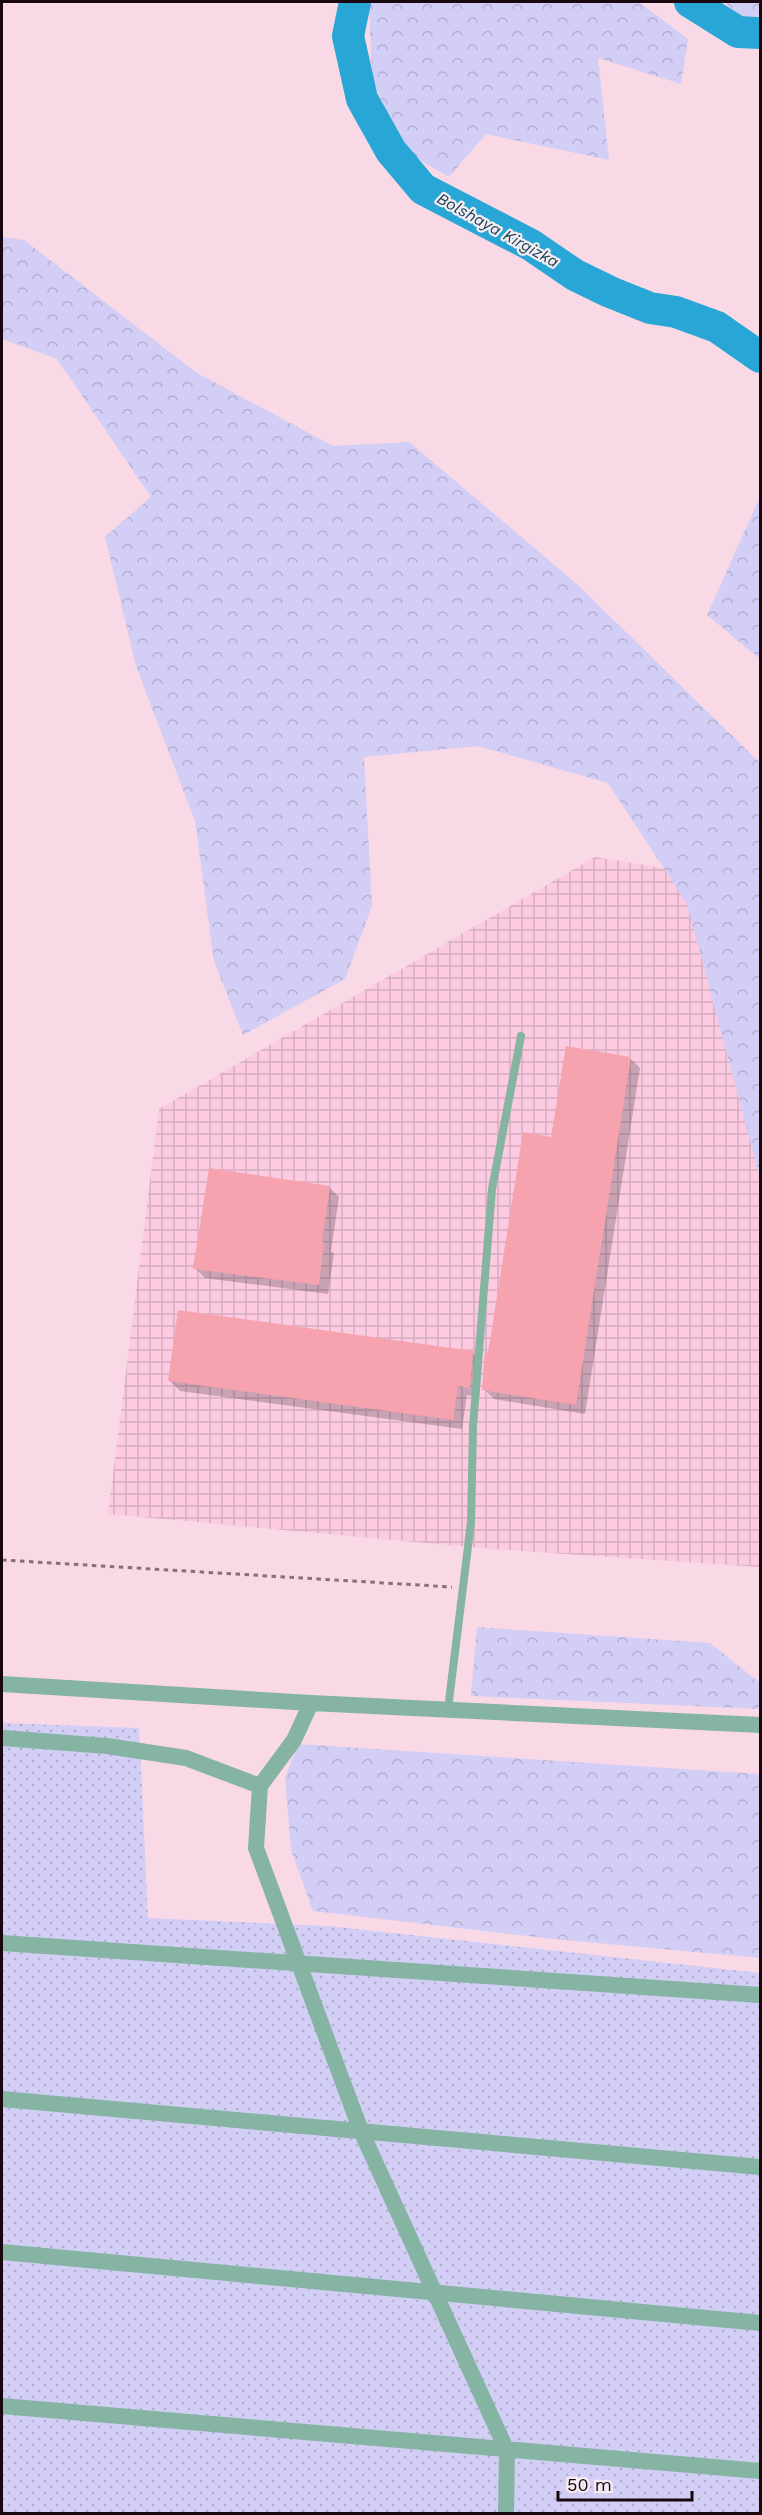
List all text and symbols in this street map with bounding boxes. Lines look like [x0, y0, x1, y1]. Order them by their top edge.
water label: Bolshaya Kirgizka [434, 189, 562, 271]
scale bar [558, 2464, 692, 2502]
text: 50 m [567, 2474, 612, 2495]

